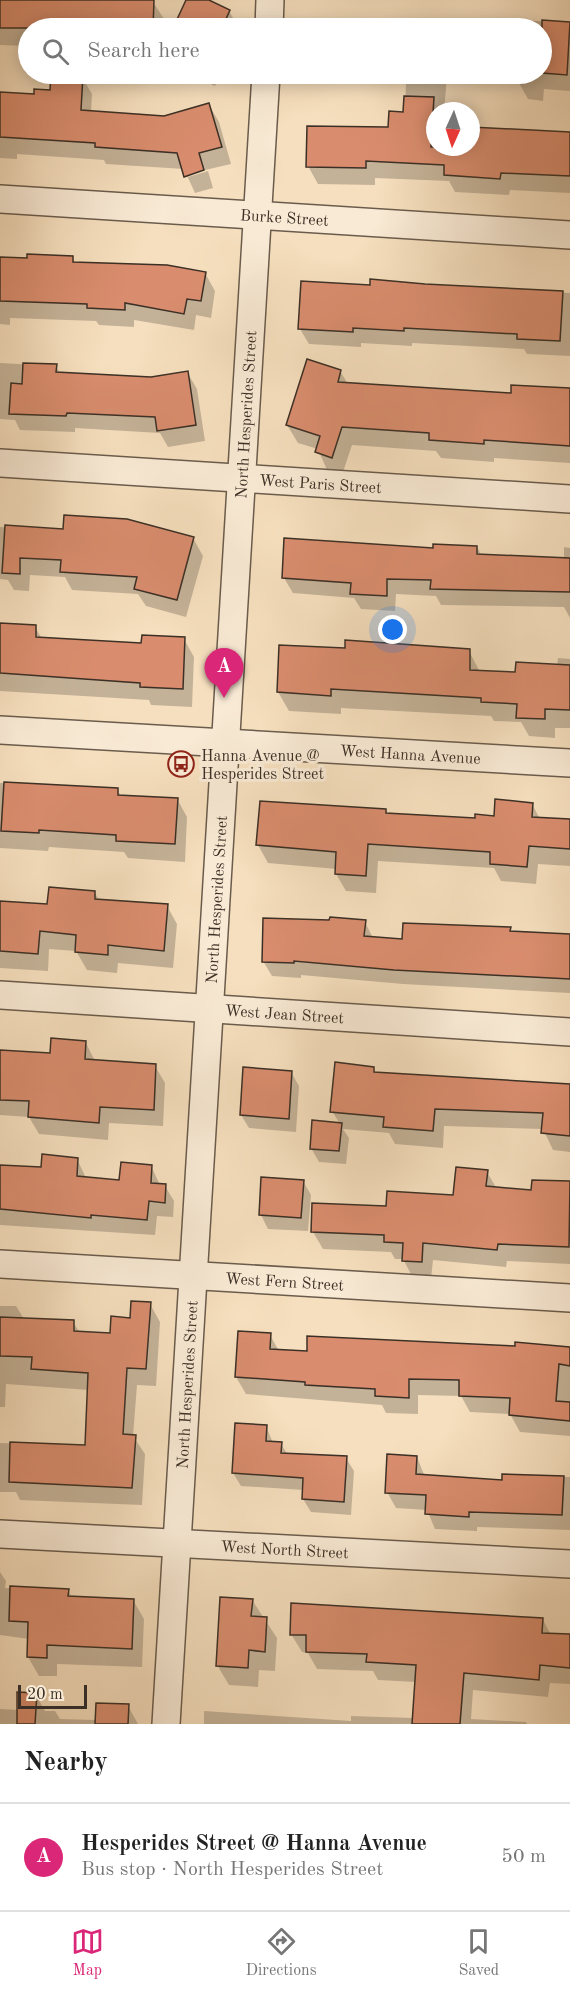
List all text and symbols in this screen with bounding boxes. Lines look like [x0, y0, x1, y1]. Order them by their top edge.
search box [18, 18, 552, 84]
icon: search [39, 35, 72, 68]
text: Search here [87, 40, 200, 62]
north arrow [426, 102, 480, 156]
street label: Burke Street [239, 208, 330, 230]
street label: North Hesperides Street [234, 329, 260, 499]
street label: West Paris Street [258, 473, 382, 497]
your location [378, 615, 407, 644]
pin: A [204, 648, 244, 698]
street label: West Hanna Avenue [339, 744, 481, 768]
bus stop icon: Hanna Avenue @ Hesperides Street [166, 749, 196, 779]
place label: Hanna Avenue @ Hesperides Street [201, 749, 324, 783]
street label: North Hesperides Street [205, 815, 231, 984]
street label: West Jean Street [224, 1004, 345, 1027]
street label: West Fern Street [224, 1271, 345, 1295]
street label: North Hesperides Street [175, 1300, 202, 1469]
street label: West North Street [220, 1540, 349, 1562]
scale bar [18, 1682, 87, 1710]
text: 20 m [27, 1687, 63, 1703]
text: Nearby [24, 1750, 108, 1776]
text: Hesperides Street @ Hanna Avenue [81, 1833, 427, 1855]
text: A [36, 1847, 51, 1867]
text: 50 m [501, 1847, 546, 1867]
text: Bus stop · North Hesperides Street [81, 1860, 383, 1880]
tab: Map [71, 1925, 104, 1981]
tab: Directions [246, 1925, 317, 1981]
tab: Saved [458, 1925, 499, 1981]

